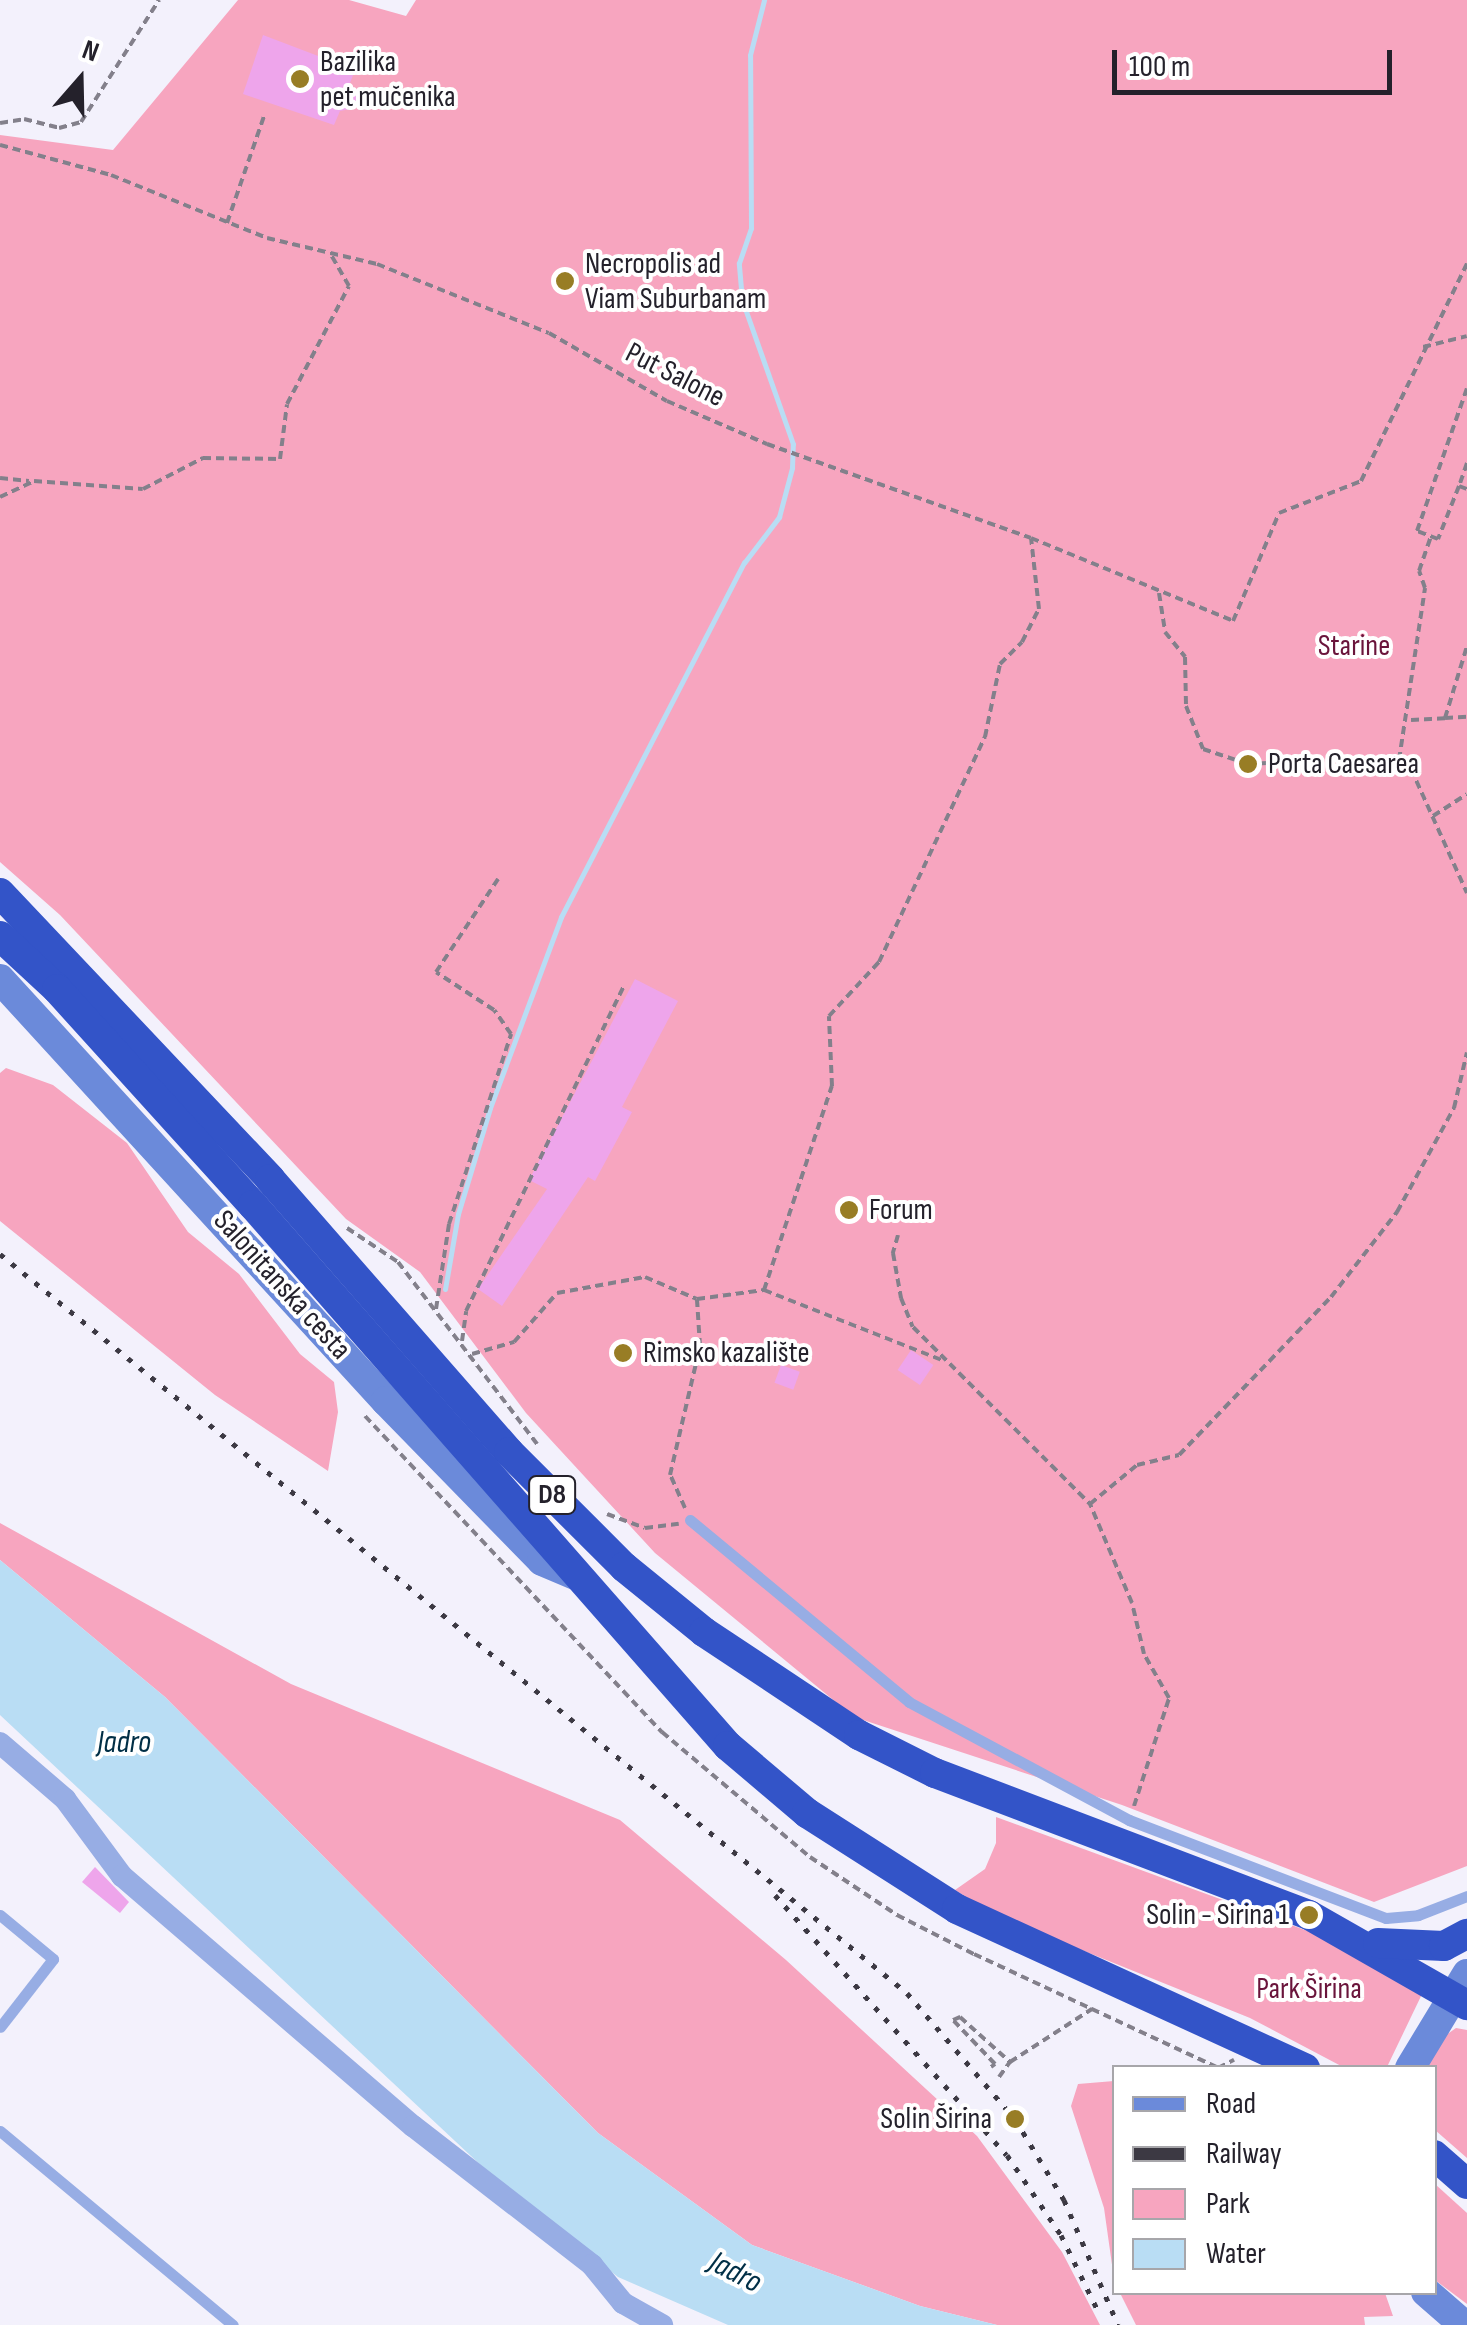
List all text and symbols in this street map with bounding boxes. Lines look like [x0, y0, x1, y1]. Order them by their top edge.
north arrow [30, 30, 130, 130]
scale bar [1117, 30, 1397, 92]
text: N [78, 33, 103, 69]
place label: Bazilika pet mučenika [320, 44, 455, 114]
text: 100 m [1129, 49, 1190, 85]
marker: Bazilika pet mučenika [289, 68, 311, 90]
place label: Necropolis ad Viam Suburbanam [585, 246, 766, 316]
marker: Necropolis ad Viam Suburbanam [554, 270, 576, 292]
street label: Put Salone [619, 335, 731, 415]
park label: Starine [1318, 628, 1390, 664]
place label: Porta Caesarea [1268, 746, 1419, 782]
marker: Porta Caesarea [1237, 753, 1259, 775]
place label: Forum [869, 1192, 933, 1228]
marker: Forum [838, 1199, 860, 1221]
street label: Salonitanska cesta [206, 1203, 358, 1367]
place label: Rimsko kazalište [643, 1335, 810, 1371]
marker: Rimsko kazalište [612, 1342, 634, 1364]
road number: D8 [527, 1472, 577, 1518]
water label: Jadro [97, 1724, 151, 1762]
place label: Solin - Sirina 1 [1146, 1897, 1289, 1933]
marker: Solin - Sirina 1 [1298, 1904, 1320, 1926]
park label: Park Širina [1256, 1971, 1362, 2007]
legend [1112, 2065, 1437, 2295]
text: Road [1206, 2086, 1256, 2122]
place label: Solin Širina [880, 2101, 992, 2137]
marker: Solin Širina [1002, 2106, 1028, 2132]
text: Railway [1206, 2136, 1282, 2172]
text: Park [1206, 2186, 1250, 2222]
text: Water [1206, 2236, 1266, 2272]
water label: Jadro [702, 2244, 768, 2302]

